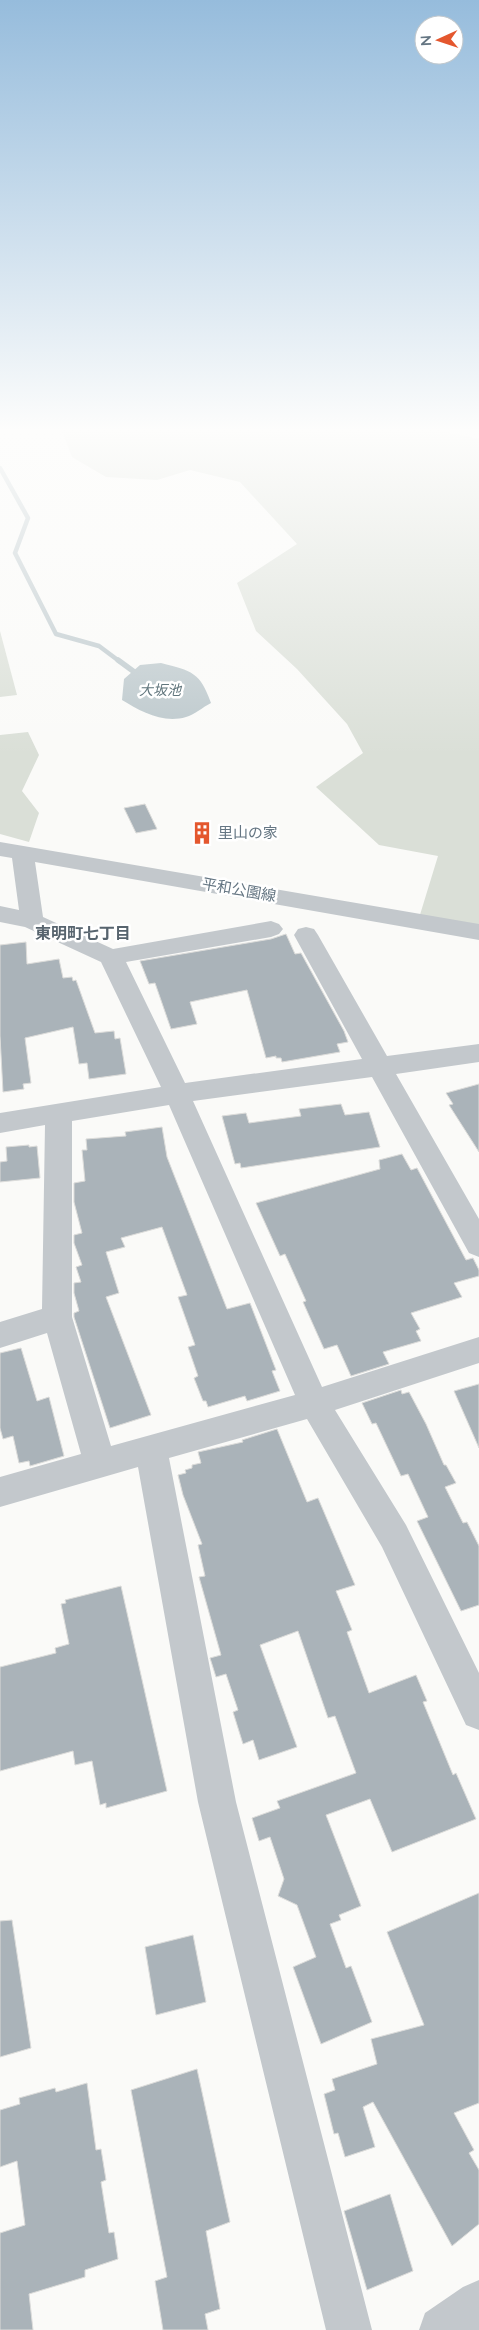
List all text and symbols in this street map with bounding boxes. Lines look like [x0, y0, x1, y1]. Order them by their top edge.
north arrow [414, 15, 464, 65]
text: N [417, 35, 434, 47]
water label: 大坂池 [139, 681, 183, 698]
building icon: 里山の家 [189, 820, 215, 846]
place label: 里山の家 [218, 823, 278, 841]
street label: 平和公園線 [201, 874, 278, 904]
district label: 東明町七丁目 [35, 923, 131, 942]

